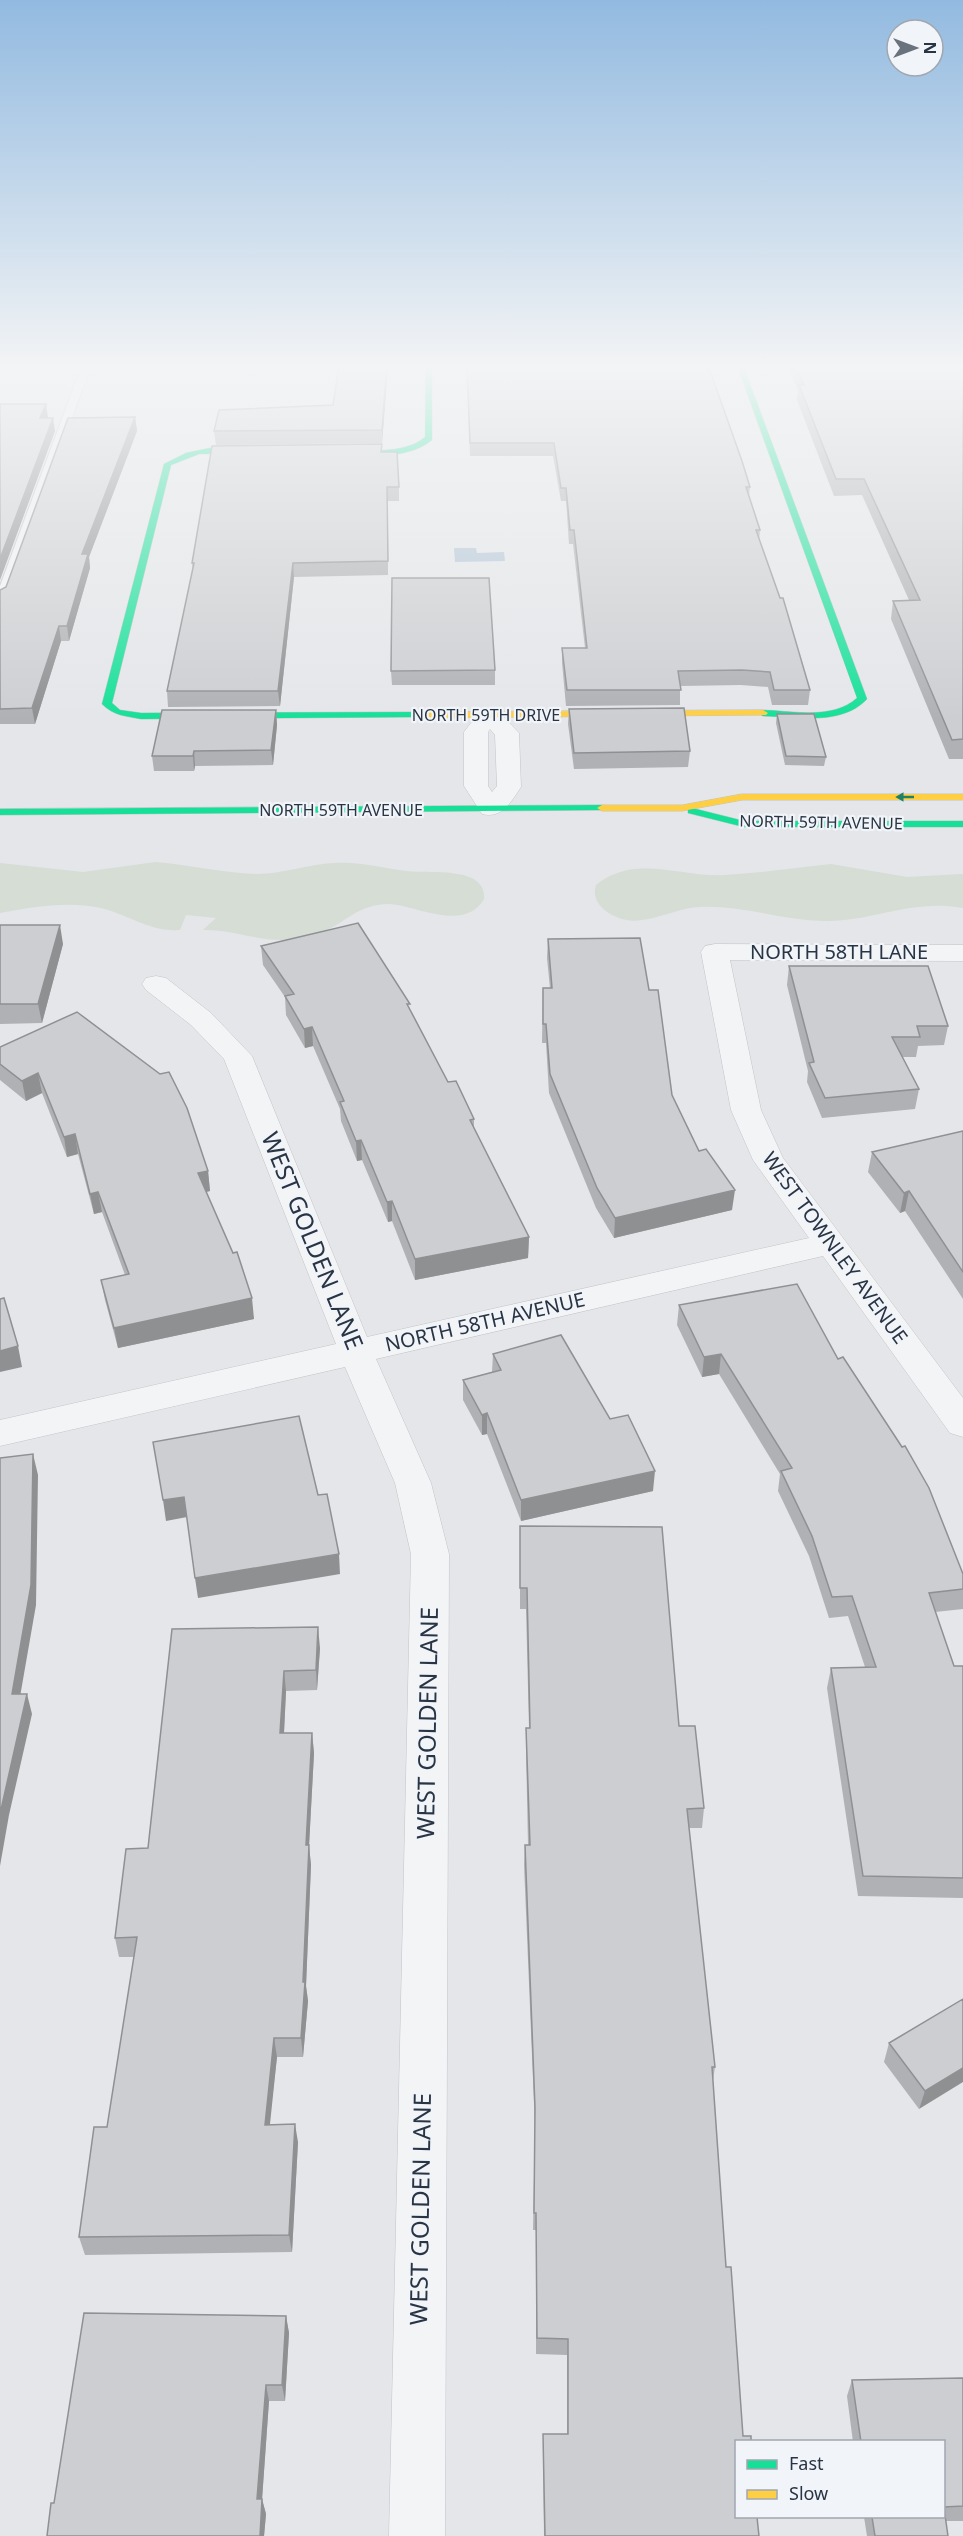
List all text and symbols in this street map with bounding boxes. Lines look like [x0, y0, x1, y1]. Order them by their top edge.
north arrow [885, 18, 945, 78]
text: N [919, 41, 941, 55]
street label: NORTH 59TH DRIVE [412, 704, 560, 726]
one-way arrow [895, 792, 914, 802]
street label: NORTH 59TH AVENUE [259, 799, 423, 821]
street label: NORTH 59TH AVENUE [739, 810, 903, 834]
street label: NORTH 58TH LANE [750, 938, 928, 965]
street label: WEST GOLDEN LANE [255, 1127, 372, 1354]
street label: WEST TOWNLEY AVENUE [757, 1146, 914, 1349]
street label: NORTH 58TH AVENUE [382, 1285, 588, 1358]
street label: WEST GOLDEN LANE [408, 1607, 445, 1839]
street label: WEST GOLDEN LANE [401, 2093, 438, 2325]
legend [735, 2440, 945, 2518]
text: Fast [789, 2451, 824, 2475]
text: Slow [789, 2481, 828, 2505]

